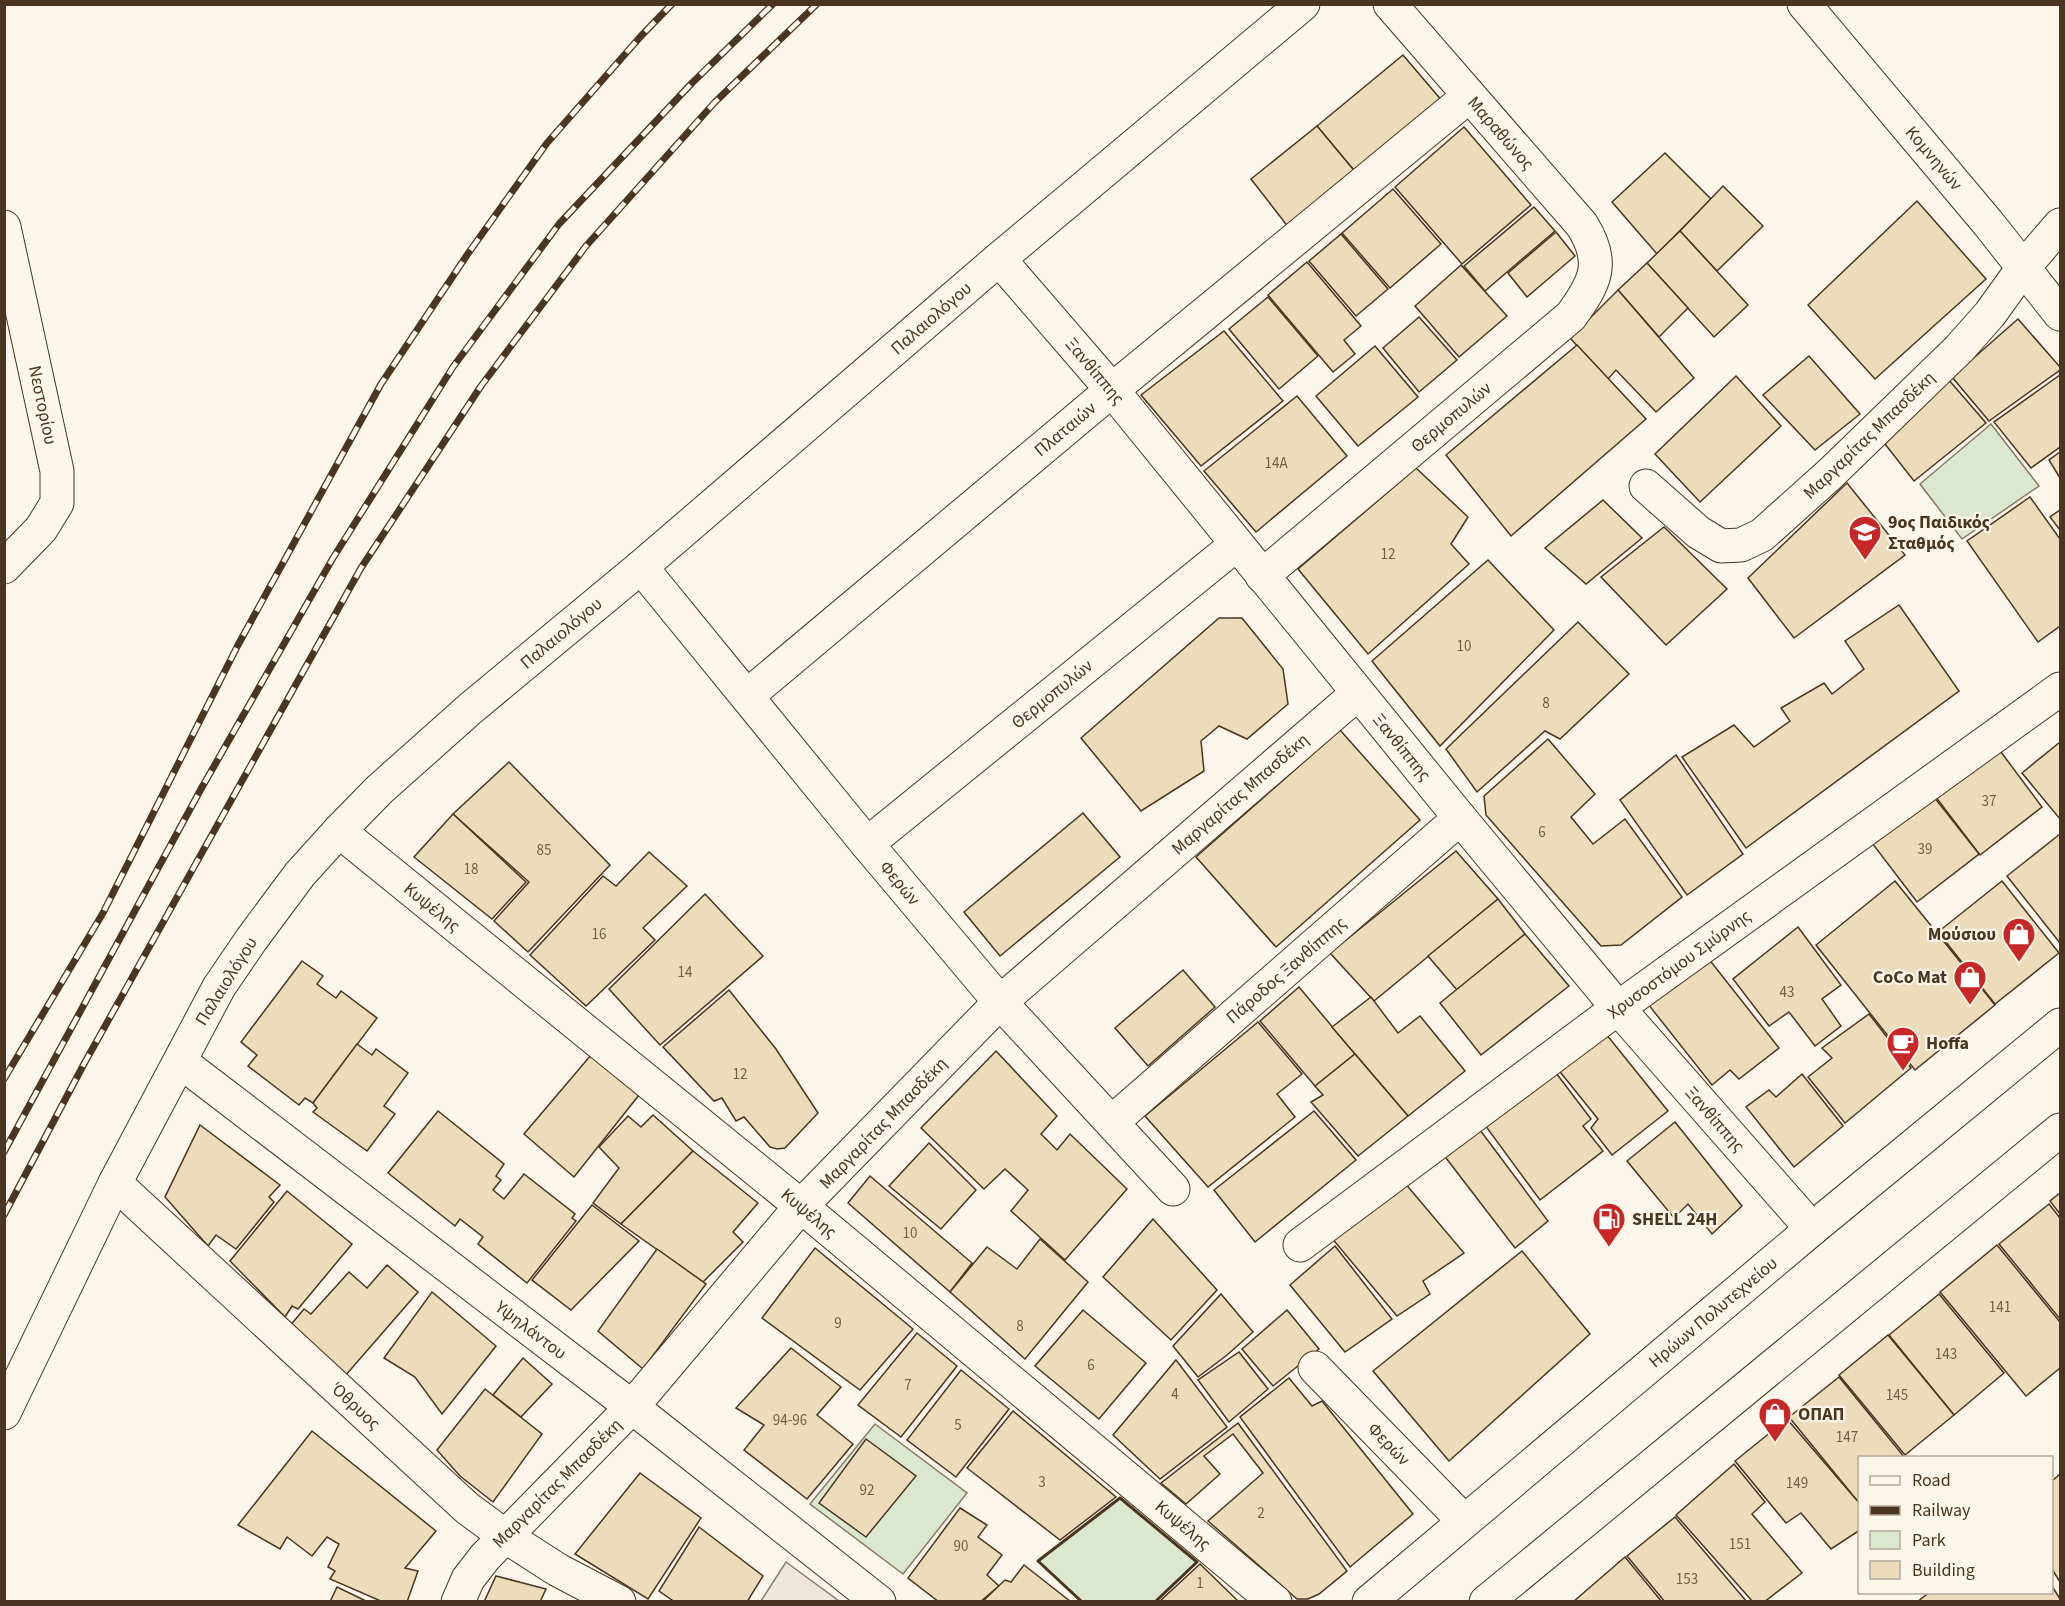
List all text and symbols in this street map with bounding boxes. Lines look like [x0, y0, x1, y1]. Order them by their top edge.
street label: Μαραθώνος [1461, 91, 1540, 176]
street label: Κομνηνών [1899, 121, 1968, 196]
street label: Παλαιολόγου [885, 276, 977, 361]
street label: Ξανθίππης [1059, 333, 1130, 410]
street label: Νεστορίου [22, 363, 63, 447]
street label: Μαργαρίτας Μπασδέκη [1798, 366, 1941, 505]
street label: Θερμοπυλών [1406, 376, 1497, 459]
street label: Πλαταιών [1029, 396, 1102, 463]
house number: 14A [1264, 453, 1288, 474]
place label: 9ος Παιδικός Σταθμός [1888, 510, 1990, 556]
school or university icon: 9ος Παιδικός Σταθμός [1847, 514, 1883, 561]
house number: 12 [1381, 544, 1395, 565]
street label: Παλαιολόγου [515, 592, 608, 675]
house number: 10 [1457, 636, 1471, 657]
street label: Θερμοπυλών [1006, 653, 1099, 735]
house number: 8 [1542, 693, 1550, 714]
street label: Ξανθίππης [1367, 708, 1437, 787]
street label: Μαργαρίτας Μπασδέκη [1166, 728, 1314, 861]
house number: 37 [1982, 791, 1996, 812]
house number: 6 [1538, 822, 1546, 843]
house number: 39 [1918, 839, 1932, 860]
house number: 85 [537, 840, 551, 861]
street label: Φερών [873, 855, 926, 911]
house number: 18 [464, 859, 478, 880]
street label: Κυψέλης [398, 877, 466, 938]
street label: Χρυσοστόμου Σμύρνης [1602, 904, 1756, 1025]
street label: Πάροδος Ξανθίππης [1221, 911, 1352, 1030]
shop icon: Μούσιου [2001, 916, 2037, 963]
place label: Μούσιου [1928, 922, 1996, 947]
house number: 16 [592, 924, 606, 945]
street label: Παλαιολόγου [189, 932, 264, 1030]
shop icon: CoCo Mat [1952, 959, 1988, 1006]
house number: 14 [678, 962, 693, 983]
place label: CoCo Mat [1873, 965, 1947, 990]
house number: 43 [1780, 982, 1794, 1003]
cafe icon: Hoffa [1885, 1025, 1921, 1072]
place label: Hoffa [1926, 1031, 1969, 1056]
street label: Μαργαρίτας Μπασδέκη [814, 1052, 953, 1195]
house number: 12 [733, 1064, 747, 1085]
street label: Ξανθίππης [1679, 1081, 1751, 1158]
street label: Κυψέλης [775, 1182, 842, 1244]
fuel station icon: SHELL 24H [1591, 1201, 1627, 1248]
place label: SHELL 24H [1632, 1207, 1717, 1232]
house number: 10 [903, 1223, 917, 1244]
street label: Ηρώων Πολυτεχνείου [1643, 1251, 1783, 1374]
street label: Υψηλάντου [489, 1295, 572, 1366]
house number: 141 [1989, 1297, 2011, 1318]
house number: 9 [834, 1313, 842, 1334]
house number: 8 [1016, 1316, 1024, 1337]
house number: 143 [1935, 1344, 1957, 1365]
house number: 6 [1087, 1355, 1095, 1376]
house number: 7 [904, 1375, 912, 1396]
street label: Όθρυος [325, 1376, 386, 1436]
house number: 4 [1171, 1384, 1179, 1405]
house number: 145 [1886, 1385, 1908, 1406]
shop icon: ΟΠΑΠ [1757, 1396, 1793, 1443]
place label: ΟΠΑΠ [1798, 1402, 1845, 1427]
house number: 94-96 [773, 1410, 807, 1431]
street label: Μαργαρίτας Μπασδέκη [487, 1413, 628, 1554]
house number: 5 [954, 1415, 962, 1436]
street label: Φερών [1362, 1417, 1416, 1472]
house number: 147 [1836, 1427, 1858, 1448]
legend [1858, 1456, 2053, 1594]
text: Road [1912, 1468, 1951, 1493]
house number: 3 [1038, 1472, 1046, 1493]
house number: 149 [1786, 1473, 1808, 1494]
house number: 92 [860, 1480, 874, 1501]
street label: Κυψέλης [1149, 1494, 1216, 1556]
text: Railway [1912, 1498, 1971, 1523]
house number: 2 [1257, 1503, 1265, 1524]
text: Park [1912, 1528, 1946, 1553]
house number: 151 [1729, 1534, 1751, 1555]
house number: 90 [954, 1536, 968, 1557]
text: Building [1912, 1558, 1975, 1583]
house number: 153 [1676, 1569, 1698, 1590]
house number: 1 [1196, 1573, 1204, 1594]

